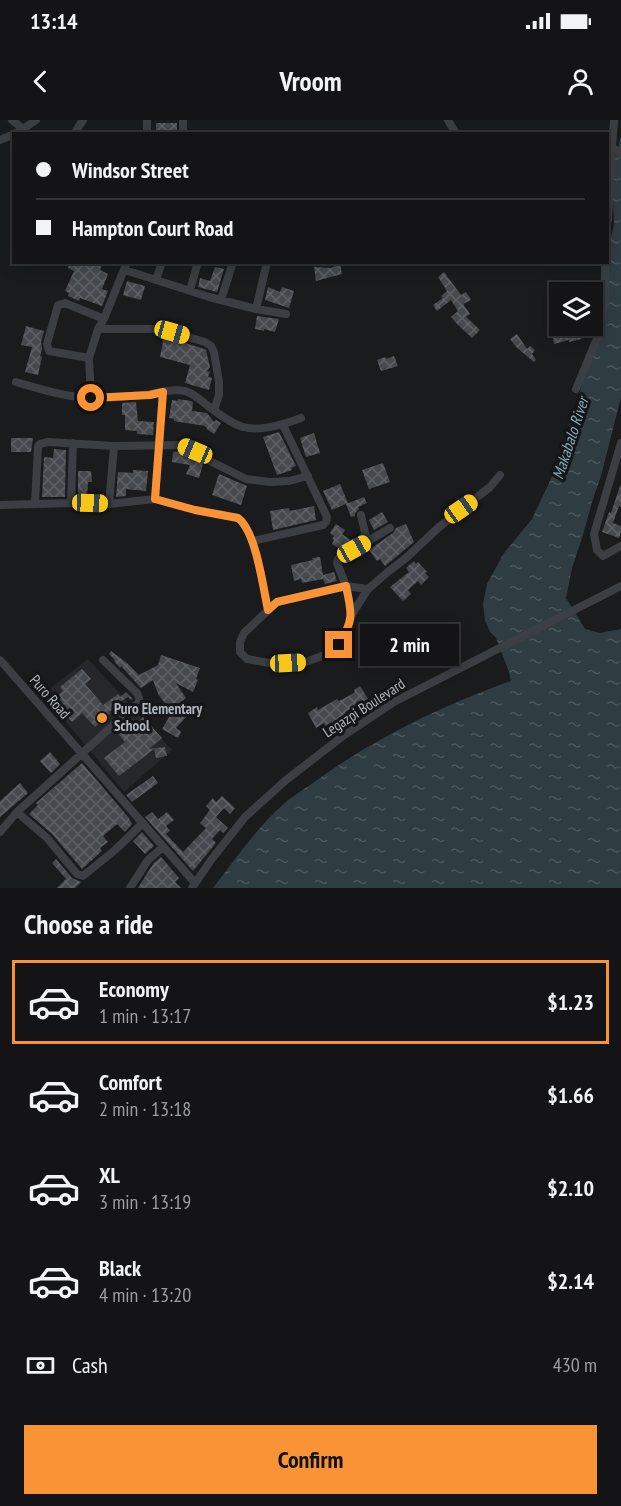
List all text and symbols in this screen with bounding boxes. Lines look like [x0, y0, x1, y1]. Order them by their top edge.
text: 13:14 [30, 7, 78, 35]
text: Vroom [279, 64, 342, 98]
icon: back [24, 65, 57, 98]
icon: person [564, 65, 597, 98]
text: Windsor Street [72, 156, 189, 184]
text: Hampton Court Road [72, 214, 233, 242]
map controls [549, 282, 603, 336]
button: layers [549, 282, 603, 336]
car [152, 318, 192, 346]
route start [77, 384, 104, 411]
water label: Makabalo River [547, 392, 593, 481]
car [175, 436, 215, 466]
car [441, 491, 481, 527]
car [72, 493, 108, 513]
car [334, 532, 374, 566]
callout: 2 min [360, 624, 459, 666]
route end [325, 631, 352, 658]
text: 2 min [389, 632, 430, 658]
car [270, 653, 306, 673]
street label: Puro Road [26, 671, 75, 723]
street label: Legazpi Boulevard [319, 674, 408, 741]
place label: Puro Elementary School [114, 699, 203, 735]
marker: Puro Elementary School [95, 711, 109, 725]
text: Choose a ride [24, 907, 153, 941]
icon: car [27, 975, 81, 1029]
text: Economy [99, 975, 169, 1003]
text: $1.23 [547, 988, 594, 1016]
text: 1 min · 13:17 [99, 1003, 191, 1029]
icon: car [27, 1068, 81, 1122]
text: Comfort [99, 1068, 162, 1096]
text: $1.66 [547, 1081, 594, 1109]
text: 2 min · 13:18 [99, 1096, 191, 1122]
icon: car [27, 1161, 81, 1215]
text: XL [99, 1161, 120, 1189]
text: $2.10 [547, 1174, 594, 1202]
text: 3 min · 13:19 [99, 1189, 191, 1215]
icon: car [27, 1254, 81, 1308]
text: Black [99, 1254, 141, 1282]
text: $2.14 [547, 1267, 594, 1295]
text: 4 min · 13:20 [99, 1282, 191, 1308]
icon: cash [24, 1349, 57, 1382]
text: Cash [72, 1351, 108, 1379]
text: 430 m [553, 1352, 597, 1378]
button: Confirm [24, 1425, 597, 1494]

